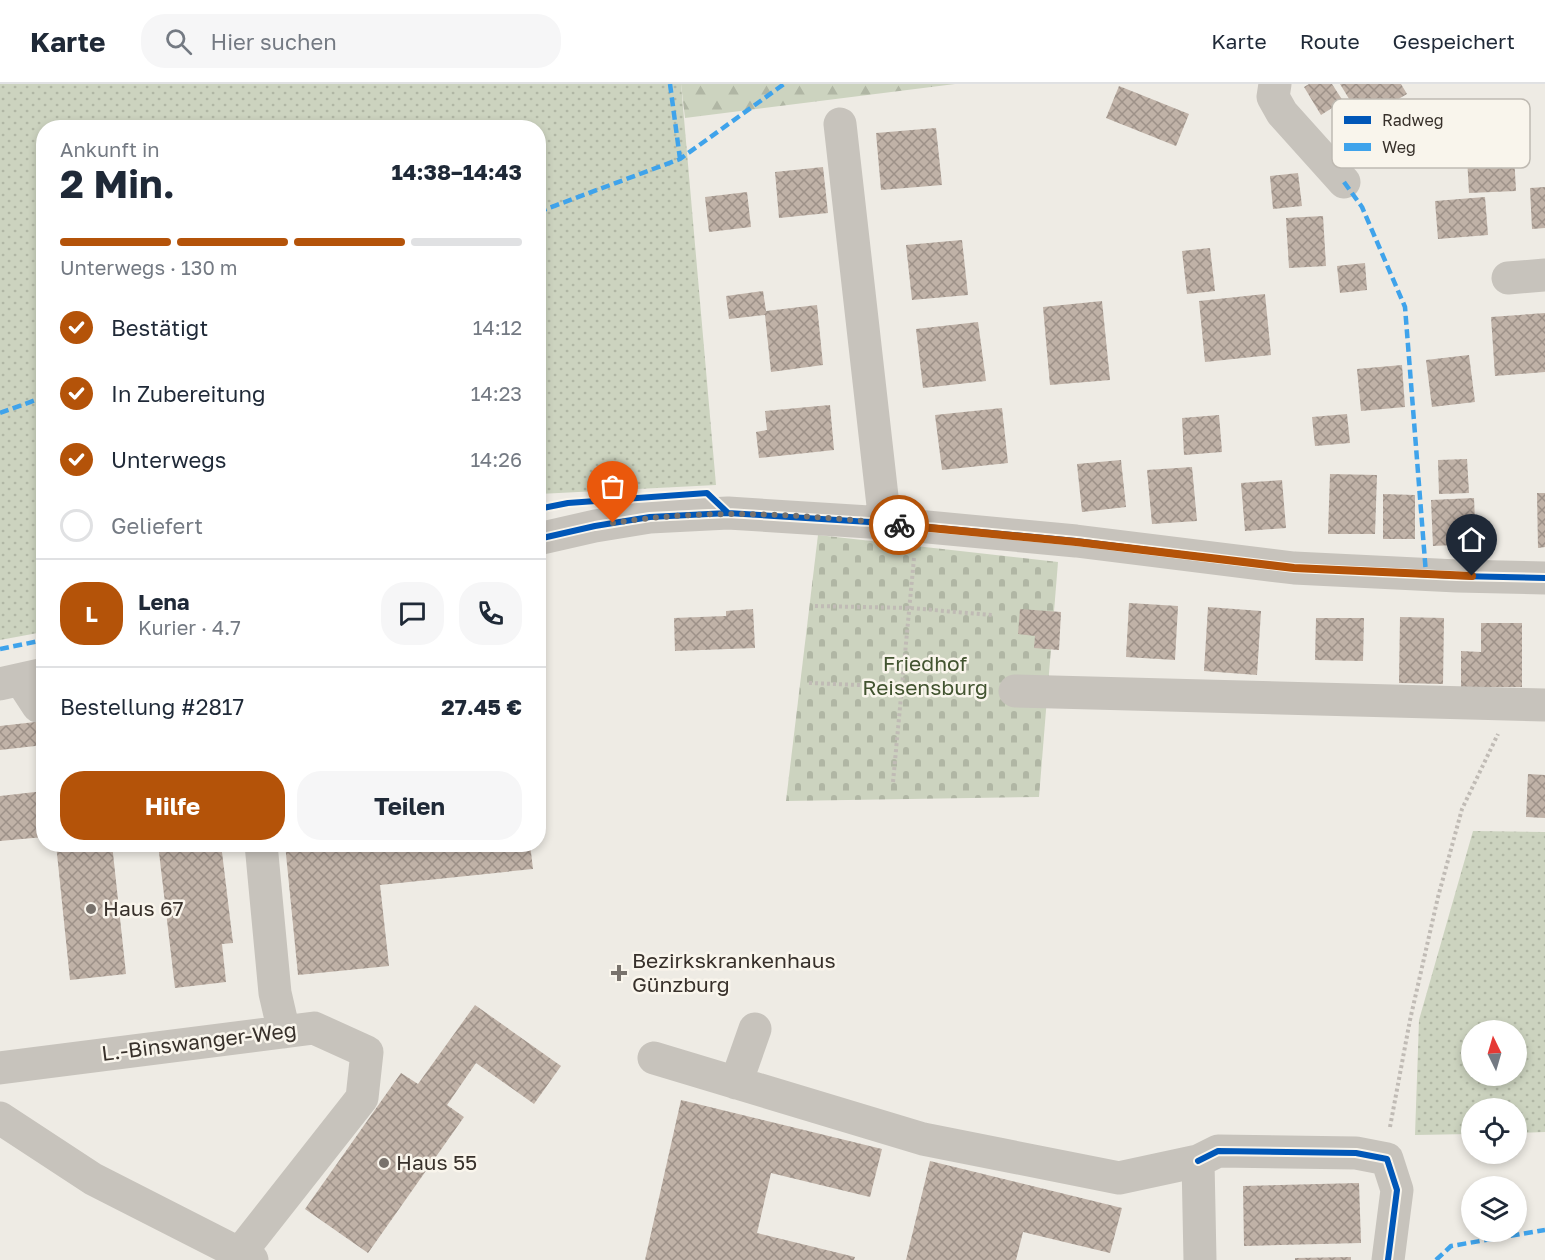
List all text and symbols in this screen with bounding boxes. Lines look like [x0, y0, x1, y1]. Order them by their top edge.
search box [141, 14, 561, 68]
text: Karte [30, 25, 105, 58]
icon: search [162, 25, 195, 58]
text: Hier suchen [210, 28, 337, 55]
text: Karte [1211, 28, 1267, 54]
text: Route [1300, 28, 1360, 54]
text: Gespeichert [1393, 28, 1515, 54]
legend [1332, 99, 1530, 168]
text: Radweg [1382, 110, 1444, 130]
text: Ankunft in [60, 137, 160, 161]
text: Weg [1382, 137, 1416, 157]
text: 14:38–14:43 [391, 158, 522, 185]
text: 2 Min. [60, 160, 175, 207]
text: Unterwegs · 130 m [60, 255, 238, 279]
icon: check [60, 311, 93, 344]
text: Bestätigt [111, 314, 208, 341]
text: 14:12 [473, 315, 522, 339]
icon: check [60, 377, 93, 410]
text: In Zubereitung [111, 380, 266, 407]
text: 14:23 [471, 381, 522, 405]
icon: check [60, 443, 93, 476]
text: Unterwegs [111, 446, 227, 473]
text: 14:26 [470, 447, 522, 471]
pin [587, 461, 638, 523]
icon: bag [596, 470, 629, 503]
courier [869, 495, 929, 555]
icon: bike [883, 509, 916, 542]
text: Geliefert [111, 512, 203, 539]
pin [1446, 514, 1497, 576]
icon: home [1455, 523, 1488, 556]
button: chat [381, 582, 444, 645]
button: phone [459, 582, 522, 645]
text: Lena [138, 588, 190, 615]
text: L [85, 600, 98, 627]
text: Kurier · 4.7 [138, 615, 241, 639]
park label: Friedhof Reisensburg [862, 650, 988, 700]
text: Bestellung #2817 [60, 693, 244, 720]
text: 27.45 € [441, 693, 522, 720]
button: Hilfe [60, 771, 285, 840]
button: Teilen [297, 771, 522, 840]
place label: Haus 67 [103, 895, 184, 921]
marker: Haus 67 [84, 902, 98, 916]
place label: Bezirkskrankenhaus Günzburg [632, 947, 836, 997]
marker: Bezirkskrankenhaus Günzburg [610, 964, 628, 982]
street label: L.-Binswanger-Weg [100, 1016, 298, 1066]
north arrow [1461, 1020, 1527, 1086]
map controls [1461, 1020, 1527, 1242]
button: locate [1461, 1098, 1527, 1164]
place label: Haus 55 [396, 1149, 477, 1175]
marker: Haus 55 [377, 1156, 391, 1170]
button: layers [1461, 1176, 1527, 1242]

